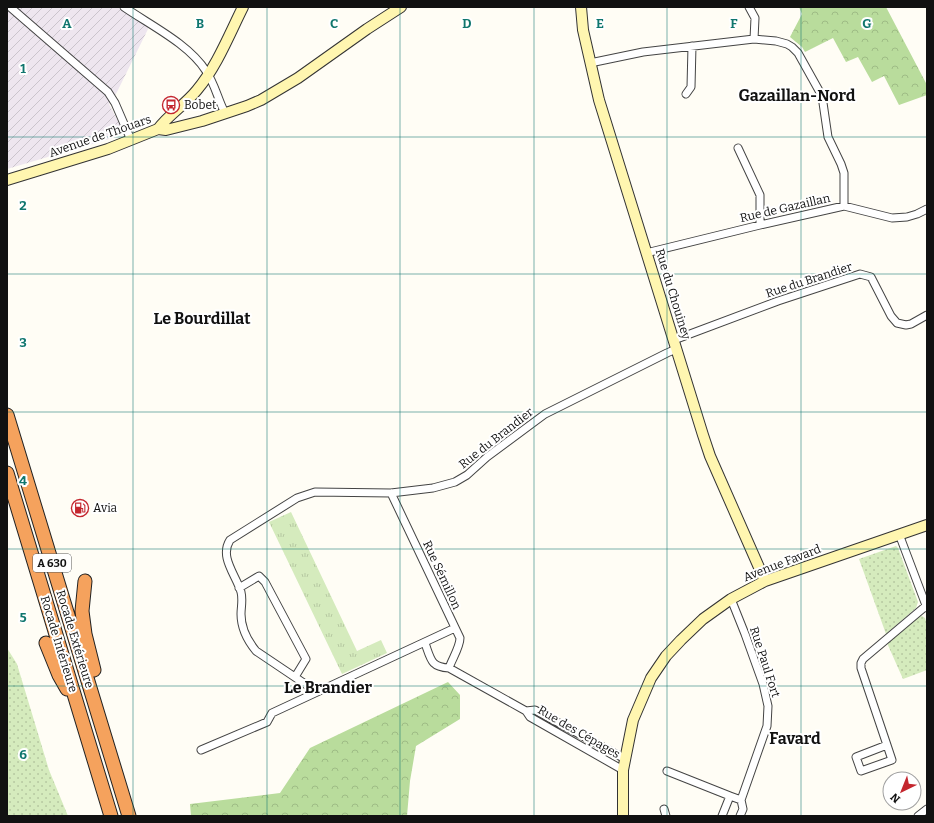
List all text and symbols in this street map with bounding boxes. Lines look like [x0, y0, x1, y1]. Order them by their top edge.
text: A [62, 16, 72, 31]
text: B [196, 16, 204, 31]
text: C [330, 16, 338, 31]
text: D [462, 16, 472, 31]
text: E [596, 16, 604, 31]
text: F [730, 16, 738, 31]
text: G [862, 16, 872, 31]
text: 1 [20, 61, 26, 76]
district label: Gazaillan-Nord [738, 86, 856, 105]
bus stop icon: Bobet [161, 95, 181, 115]
place label: Bobet [184, 98, 217, 112]
street label: Avenue de Thouars [47, 112, 153, 160]
street label: Rue de Gazaillan [738, 191, 832, 225]
text: 2 [19, 198, 27, 213]
street label: Rue du Chouiney [653, 247, 694, 342]
street label: Rue du Brandier [764, 259, 855, 301]
district label: Le Bourdillat [153, 309, 251, 328]
text: 3 [19, 335, 27, 350]
street label: Rue du Brandier [456, 404, 536, 471]
text: 4 [19, 473, 27, 488]
fuel station icon: Avia [70, 498, 90, 518]
place label: Avia [93, 501, 118, 515]
street label: Rue Sémillon [420, 538, 464, 612]
street label: Avenue Favard [741, 542, 823, 584]
road number: A 630 [33, 554, 71, 572]
street label: Rocade Extérieure [53, 588, 97, 690]
street label: Rocade Intérieure [38, 594, 80, 694]
text: 5 [19, 610, 27, 625]
street label: Rue Paul Fort [747, 625, 783, 700]
district label: Le Brandier [284, 678, 372, 697]
street label: Rue des Cépages [535, 703, 623, 761]
district label: Favard [769, 729, 821, 748]
text: 6 [19, 747, 27, 762]
north arrow [882, 771, 922, 811]
text: N [888, 790, 903, 806]

